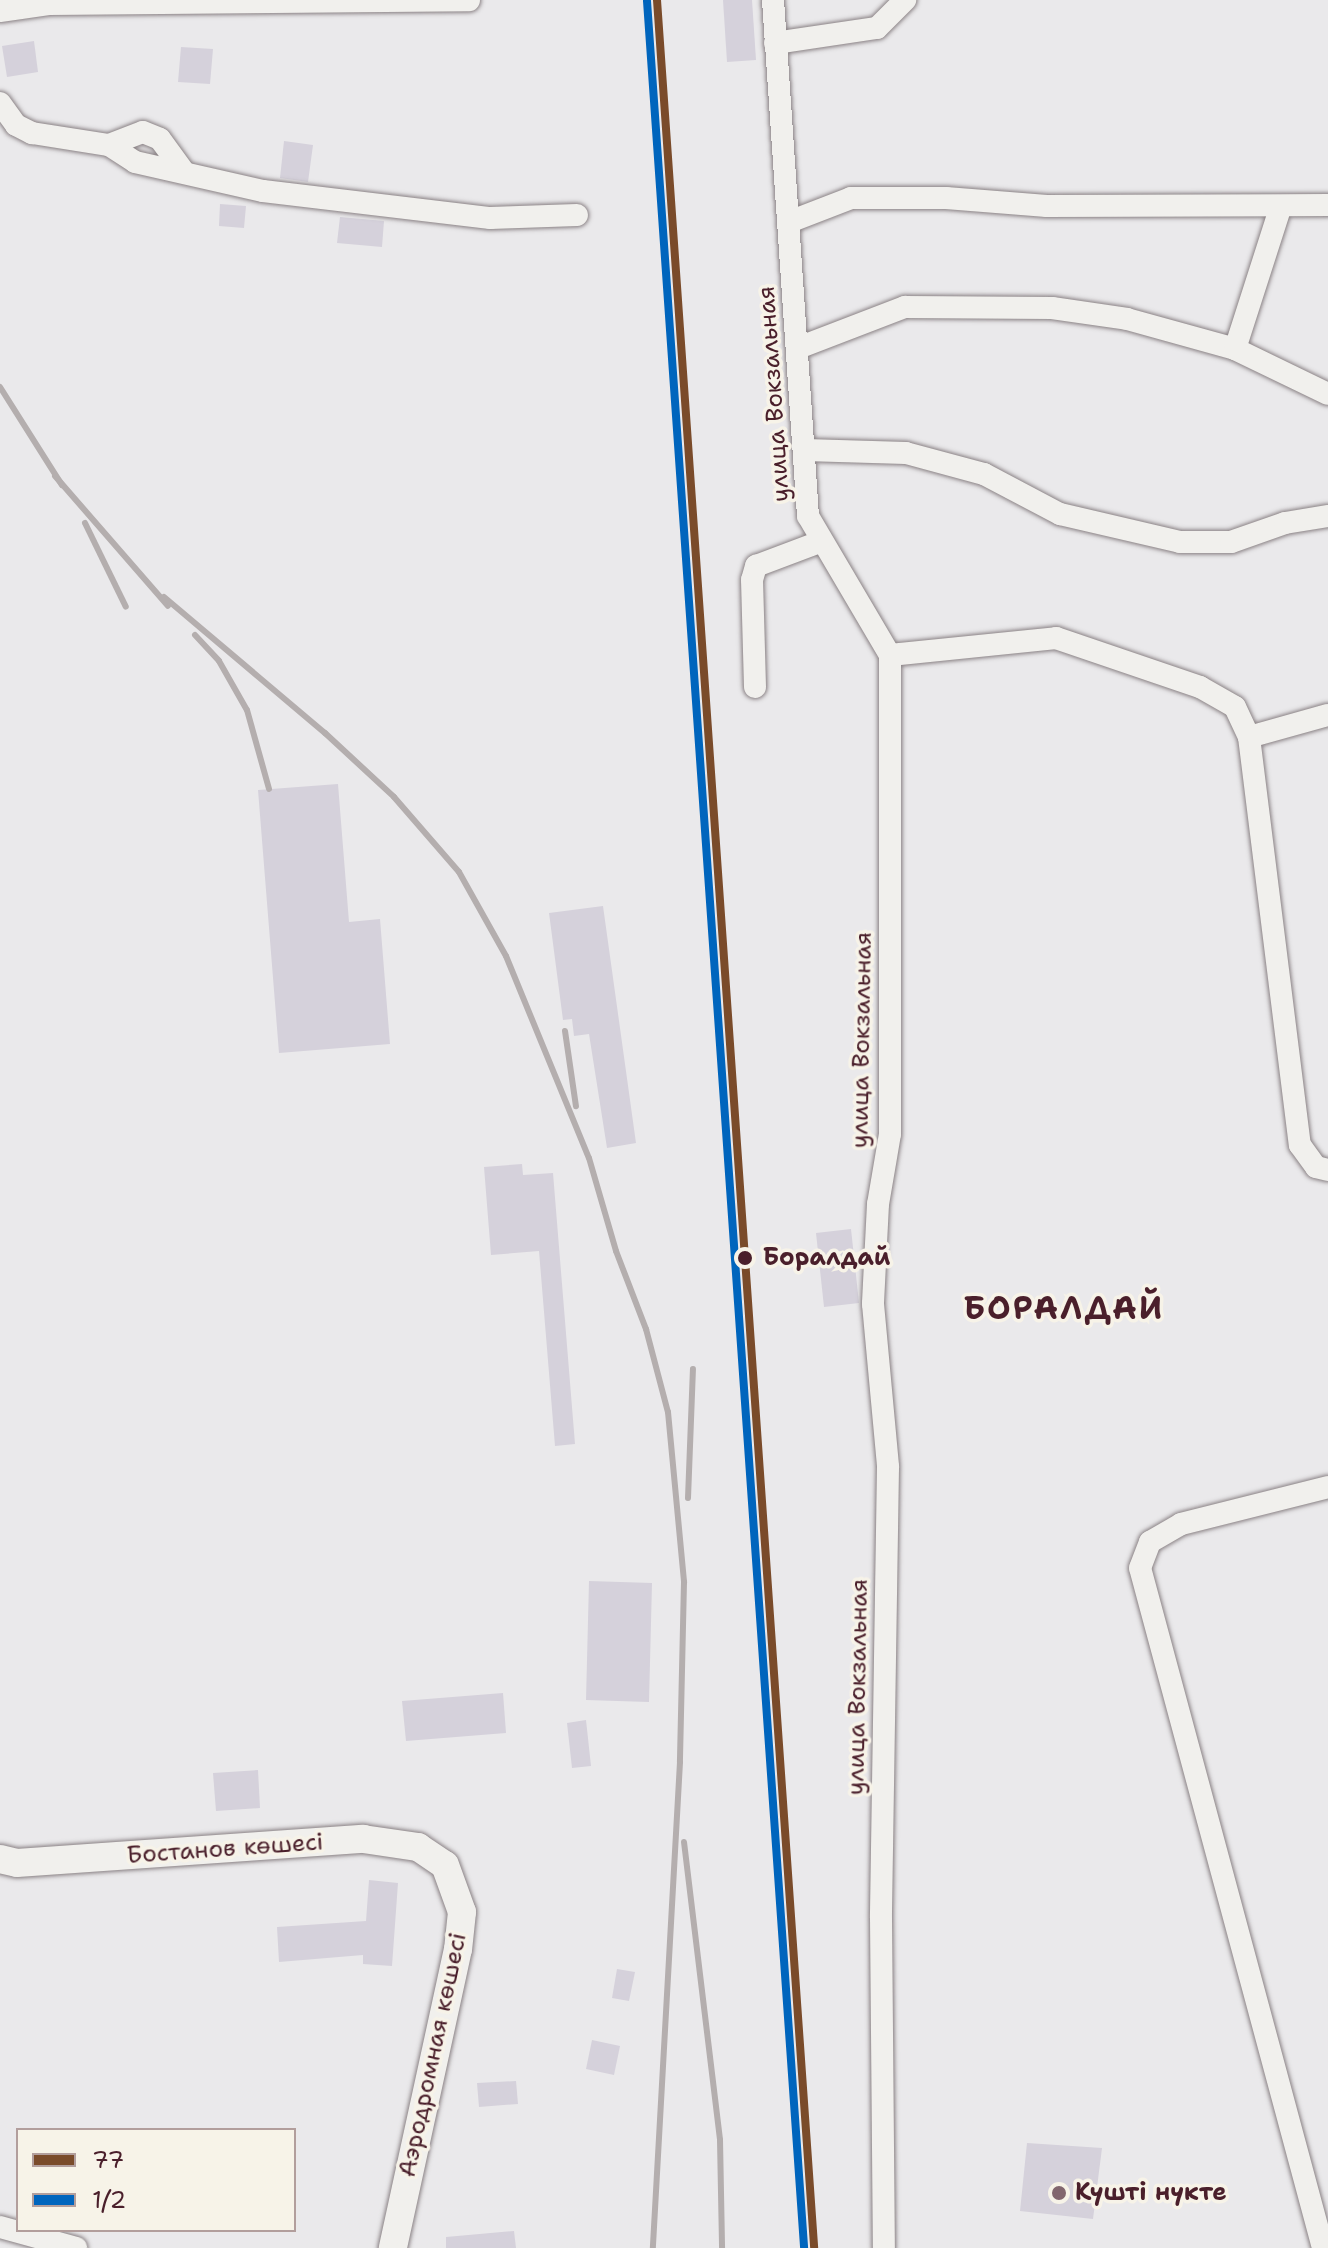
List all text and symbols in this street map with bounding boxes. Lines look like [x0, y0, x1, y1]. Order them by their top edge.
street label: улица Вокзальная [752, 285, 796, 503]
street label: улица Вокзальная [846, 931, 878, 1149]
place label: Боралдай [763, 1244, 890, 1272]
marker: Боралдай [734, 1247, 756, 1269]
district label: БОРАЛДАЙ [964, 1289, 1164, 1327]
street label: улица Вокзальная [842, 1578, 874, 1796]
street label: Бостанов көшесі [126, 1828, 324, 1870]
street label: Аэродромная көшесі [393, 1930, 473, 2180]
legend [16, 2128, 296, 2232]
text: 77 [92, 2144, 124, 2176]
place label: Күшті нүкте [1075, 2179, 1227, 2207]
text: 1/2 [92, 2184, 126, 2216]
marker: Күшті нүкте [1050, 2184, 1068, 2202]

